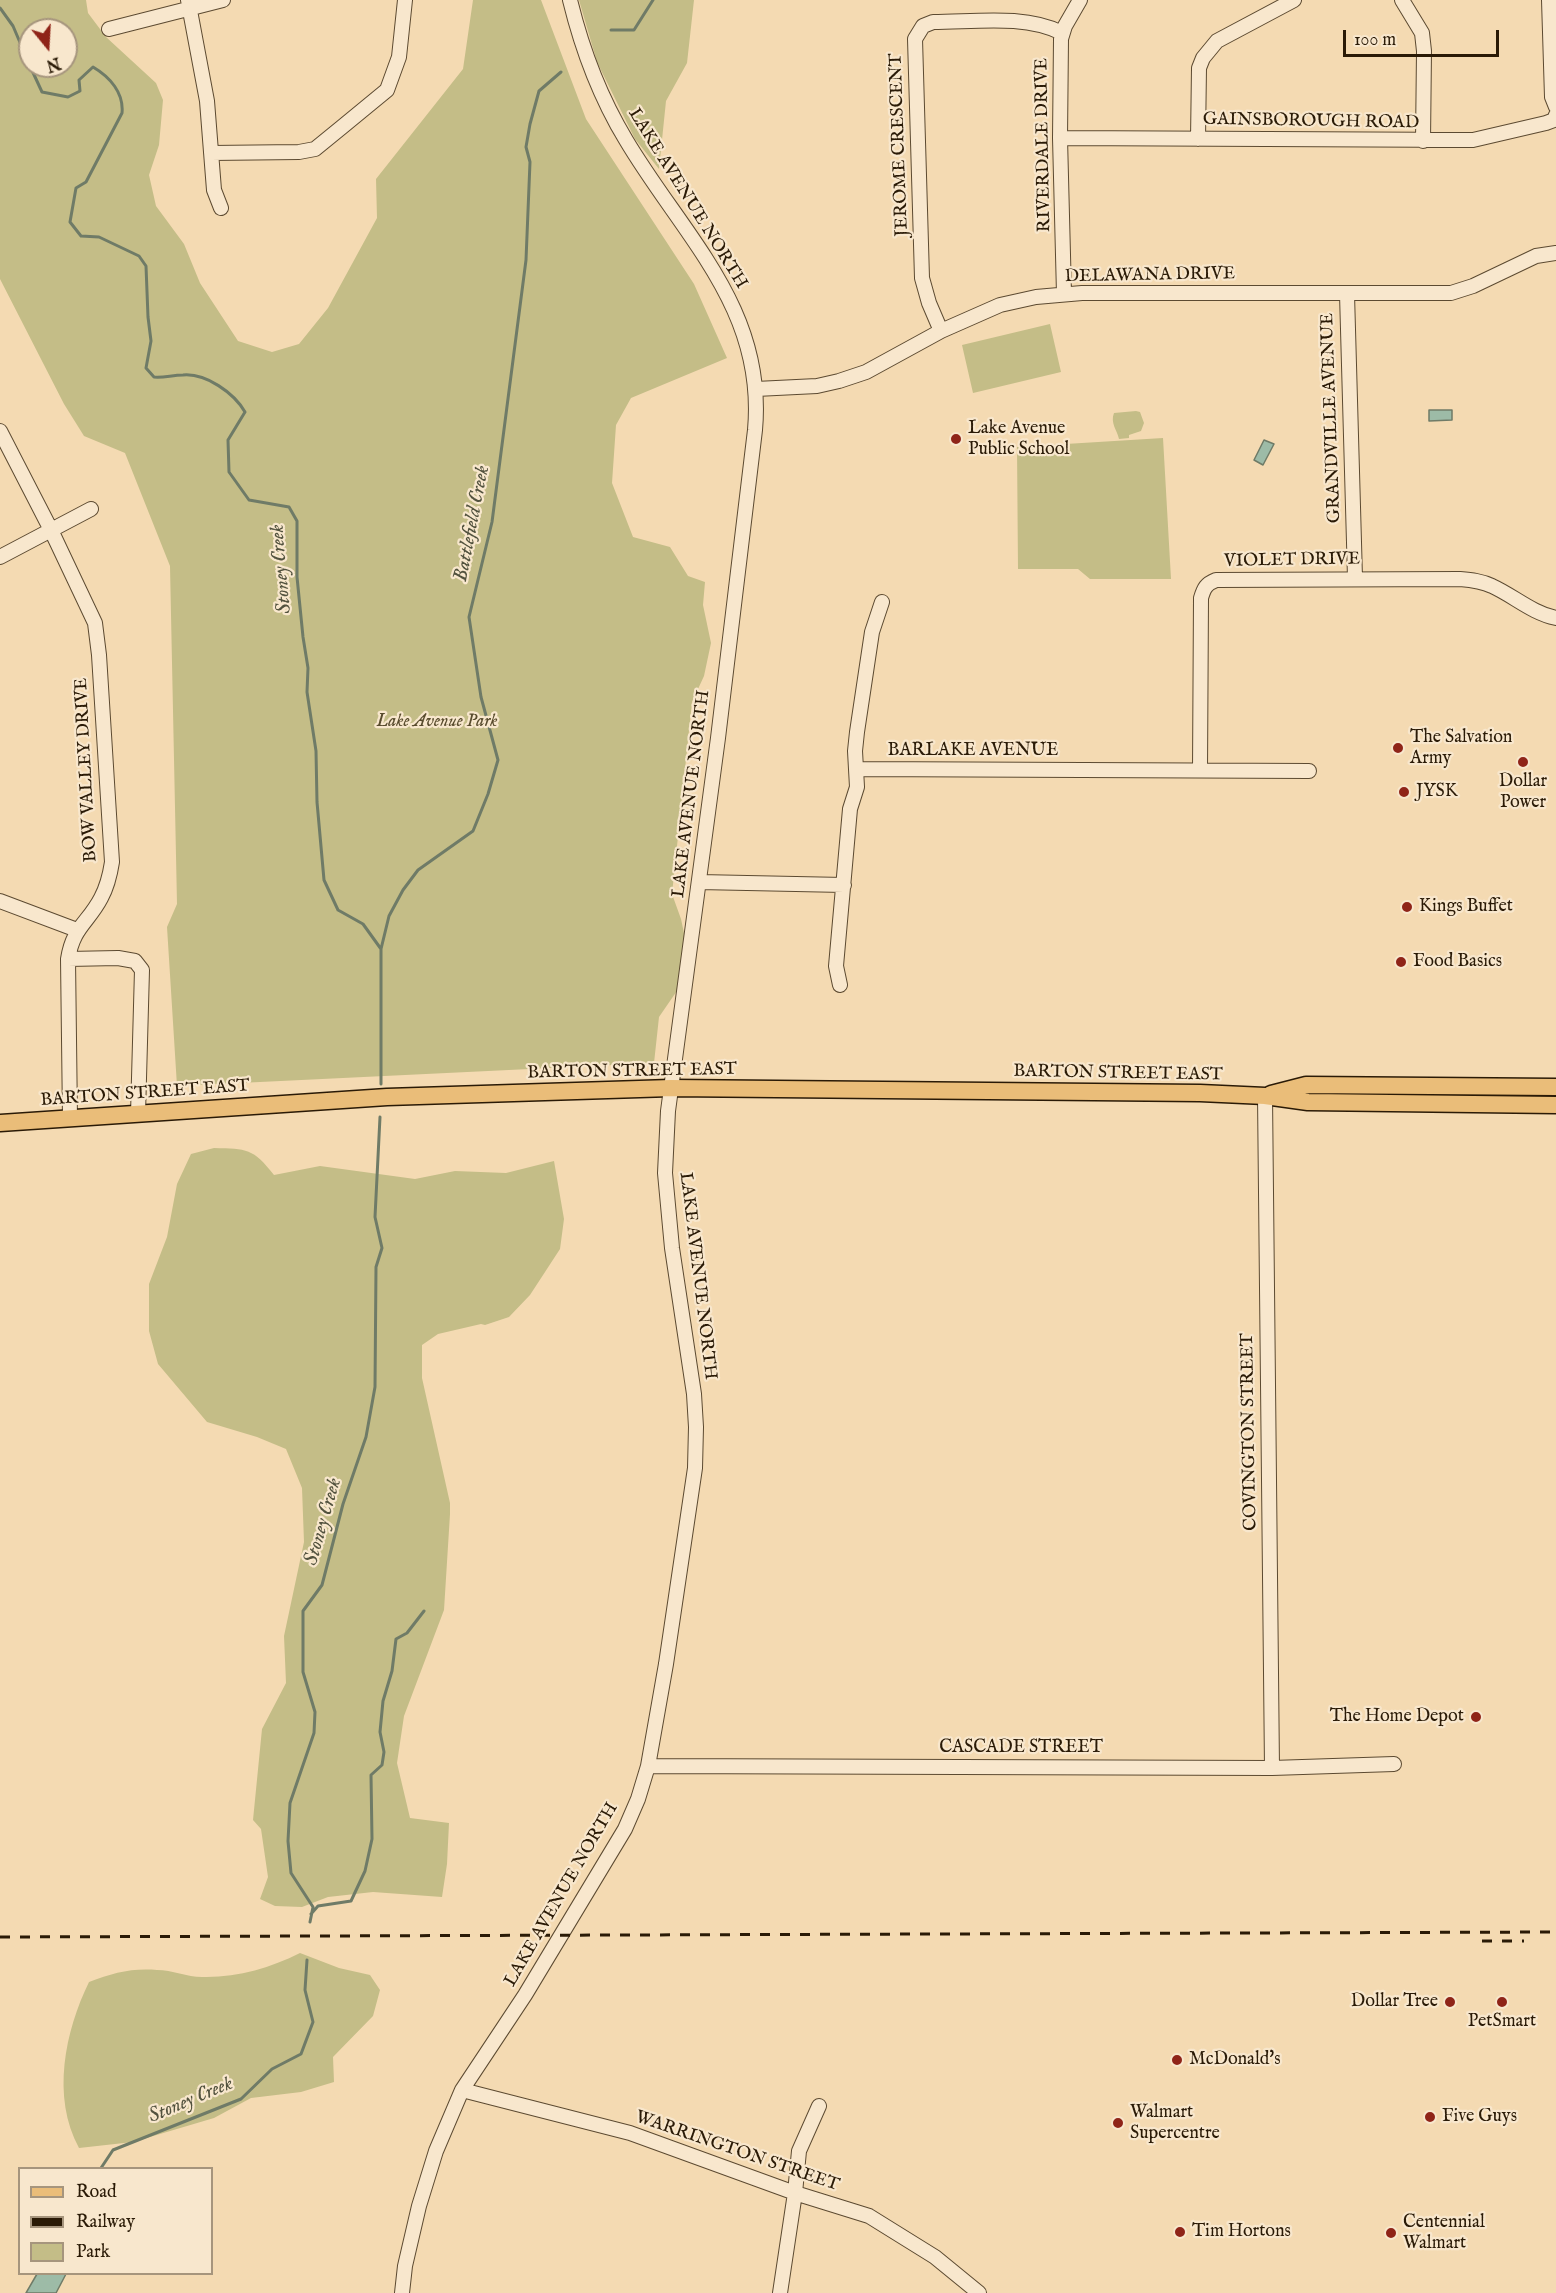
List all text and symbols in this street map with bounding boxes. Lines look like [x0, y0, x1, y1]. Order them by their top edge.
north arrow [18, 18, 78, 78]
scale bar [1346, 18, 1502, 56]
text: 100 m [1354, 29, 1396, 52]
text: N [43, 52, 63, 75]
street label: JEROME CRESCENT [886, 53, 914, 237]
street label: RIVERDALE DRIVE [1032, 58, 1056, 232]
street label: LAKE AVENUE NORTH [622, 105, 752, 293]
street label: GAINSBOROUGH ROAD [1203, 109, 1419, 135]
street label: DELAWANA DRIVE [1065, 264, 1235, 288]
street label: GRANDVILLE AVENUE [1318, 313, 1346, 523]
place label: Lake Avenue Public School [968, 418, 1069, 460]
marker: Lake Avenue Public School [949, 432, 963, 446]
water label: Battlefield Creek [450, 464, 496, 584]
water label: Stoney Creek [266, 523, 298, 615]
street label: VIOLET DRIVE [1224, 549, 1360, 573]
street label: BOW VALLEY DRIVE [71, 677, 103, 863]
street label: LAKE AVENUE NORTH [669, 689, 715, 899]
park label: Lake Avenue Park [376, 711, 498, 733]
place label: The Salvation Army [1410, 727, 1512, 770]
street label: BARLAKE AVENUE [888, 740, 1058, 762]
marker: The Salvation Army [1391, 741, 1405, 755]
marker: Dollar Power [1516, 755, 1530, 769]
place label: Dollar Power [1499, 771, 1547, 814]
place label: JYSK [1416, 781, 1458, 803]
marker: JYSK [1397, 785, 1411, 799]
place label: Kings Buffet [1419, 896, 1513, 918]
marker: Kings Buffet [1400, 900, 1414, 914]
place label: Food Basics [1413, 951, 1502, 973]
marker: Food Basics [1394, 955, 1408, 969]
street label: BARTON STREET EAST [527, 1059, 737, 1085]
street label: BARTON STREET EAST [1013, 1061, 1223, 1087]
street label: BARTON STREET EAST [40, 1076, 250, 1112]
street label: LAKE AVENUE NORTH [674, 1171, 720, 1381]
street label: COVINGTON STREET [1237, 1333, 1263, 1531]
water label: Stoney Creek [300, 1476, 348, 1568]
place label: The Home Depot [1330, 1706, 1464, 1728]
marker: The Home Depot [1469, 1710, 1483, 1724]
street label: CASCADE STREET [939, 1737, 1103, 1759]
street label: LAKE AVENUE NORTH [500, 1799, 624, 1991]
place label: Dollar Tree [1351, 1991, 1438, 2013]
marker: Dollar Tree [1443, 1995, 1457, 2009]
marker: PetSmart [1495, 1995, 1509, 2009]
place label: PetSmart [1468, 2011, 1536, 2033]
place label: McDonald's [1189, 2049, 1281, 2071]
marker: McDonald's [1170, 2053, 1184, 2067]
water label: Stoney Creek [145, 2072, 237, 2130]
place label: Walmart Supercentre [1130, 2102, 1220, 2144]
place label: Five Guys [1442, 2106, 1517, 2128]
street label: WARRINGTON STREET [632, 2107, 842, 2197]
marker: Five Guys [1423, 2110, 1437, 2124]
marker: Walmart Supercentre [1111, 2116, 1125, 2130]
legend [18, 2167, 213, 2275]
text: Road [76, 2181, 117, 2204]
text: Railway [76, 2211, 135, 2234]
place label: Centennial Walmart [1403, 2212, 1485, 2254]
place label: Tim Hortons [1192, 2221, 1291, 2243]
marker: Tim Hortons [1173, 2225, 1187, 2239]
marker: Centennial Walmart [1384, 2226, 1398, 2240]
text: Park [76, 2241, 110, 2264]

